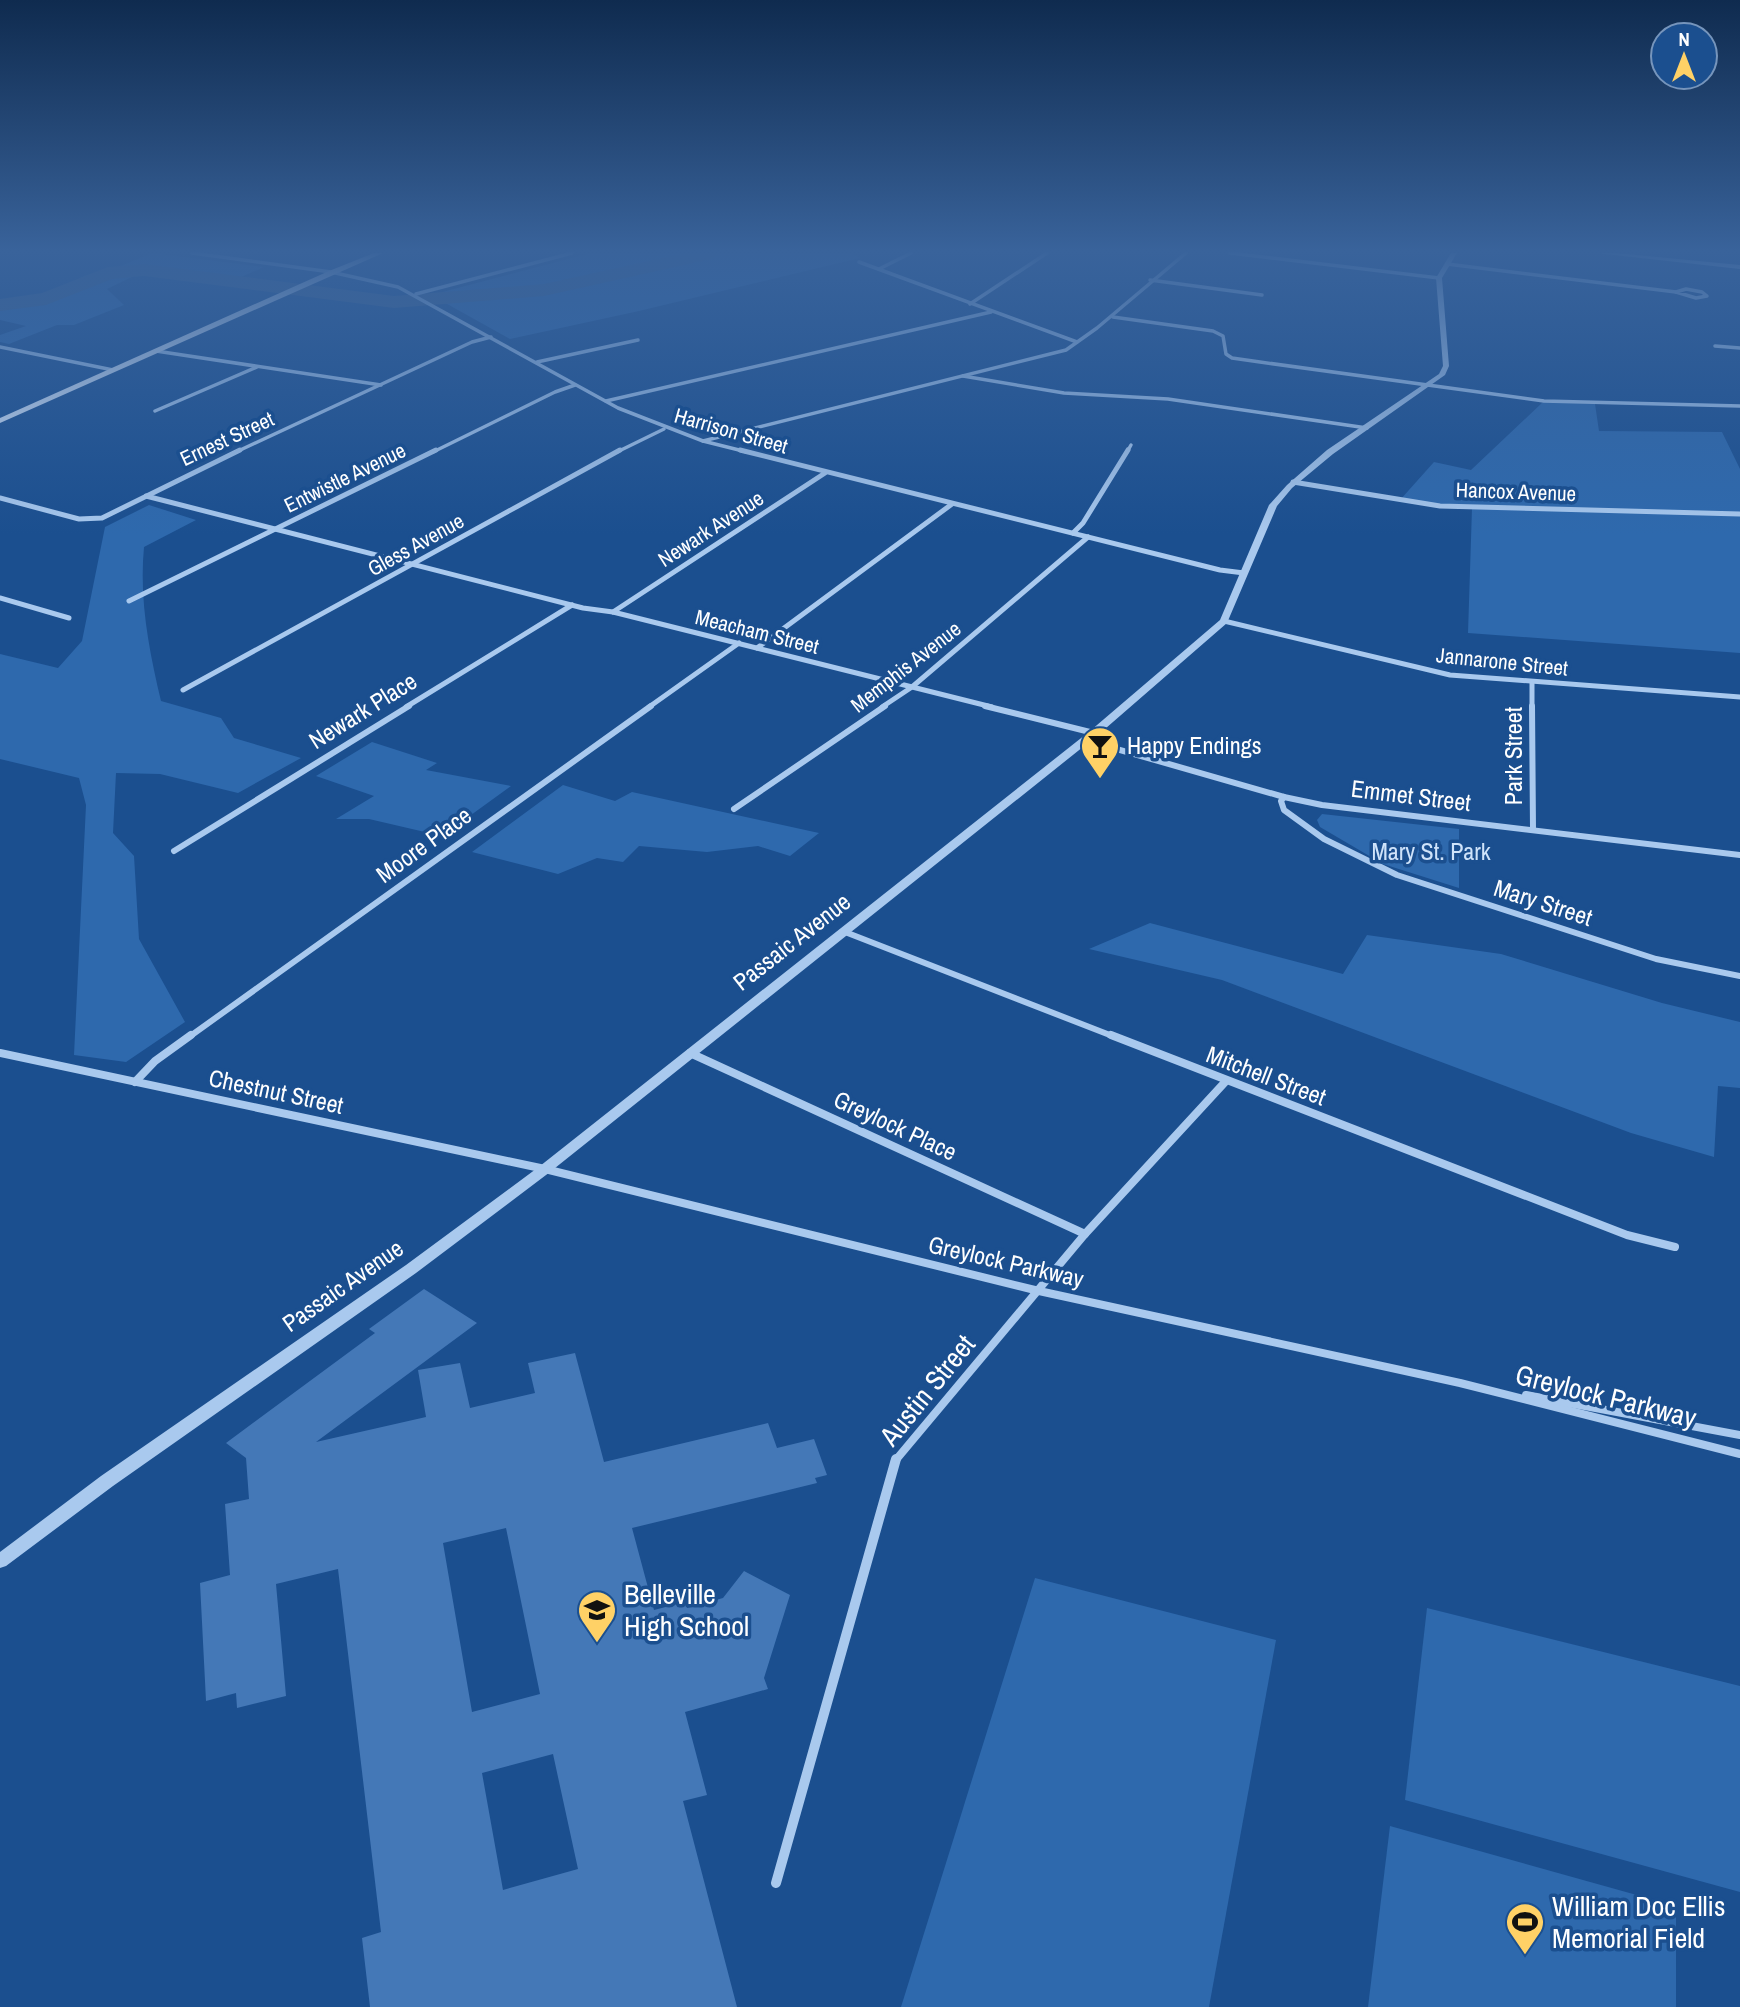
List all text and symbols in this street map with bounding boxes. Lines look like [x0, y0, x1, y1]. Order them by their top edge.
north arrow [1649, 21, 1719, 91]
text: N [1678, 26, 1690, 52]
street label: Harrison Street [671, 400, 791, 461]
street label: Ernest Street [175, 404, 279, 473]
street label: Entwistle Avenue [279, 436, 410, 519]
street label: Hancox Avenue [1455, 475, 1577, 508]
street label: Newark Avenue [652, 484, 769, 574]
street label: Gless Avenue [362, 506, 469, 583]
street label: Meacham Street [692, 602, 822, 661]
street label: Memphis Avenue [844, 614, 967, 719]
street label: Jannarone Street [1435, 640, 1569, 683]
street label: Newark Place [303, 664, 422, 756]
street label: Park Street [1497, 706, 1529, 805]
bar icon: Happy Endings [1079, 725, 1121, 780]
place label: Happy Endings [1127, 729, 1262, 761]
street label: Emmet Street [1349, 772, 1473, 818]
street label: Moore Place [369, 799, 478, 890]
park label: Mary St. Park [1371, 835, 1491, 867]
street label: Mary Street [1490, 871, 1597, 933]
street label: Passaic Avenue [726, 885, 857, 997]
street label: Mitchell Street [1202, 1038, 1331, 1113]
street label: Chestnut Street [206, 1061, 347, 1121]
street label: Greylock Place [829, 1083, 962, 1168]
street label: Greylock Parkway [925, 1228, 1087, 1294]
street label: Passaic Avenue [276, 1232, 409, 1339]
street label: Austin Street [870, 1326, 984, 1454]
street label: Greylock Parkway [1512, 1355, 1701, 1437]
place label: Belleville High School [624, 1575, 749, 1645]
school or university icon: Belleville High School [576, 1589, 618, 1644]
place label: William Doc Ellis Memorial Field [1552, 1887, 1726, 1957]
sports icon: William Doc Ellis Memorial Field [1504, 1901, 1546, 1956]

